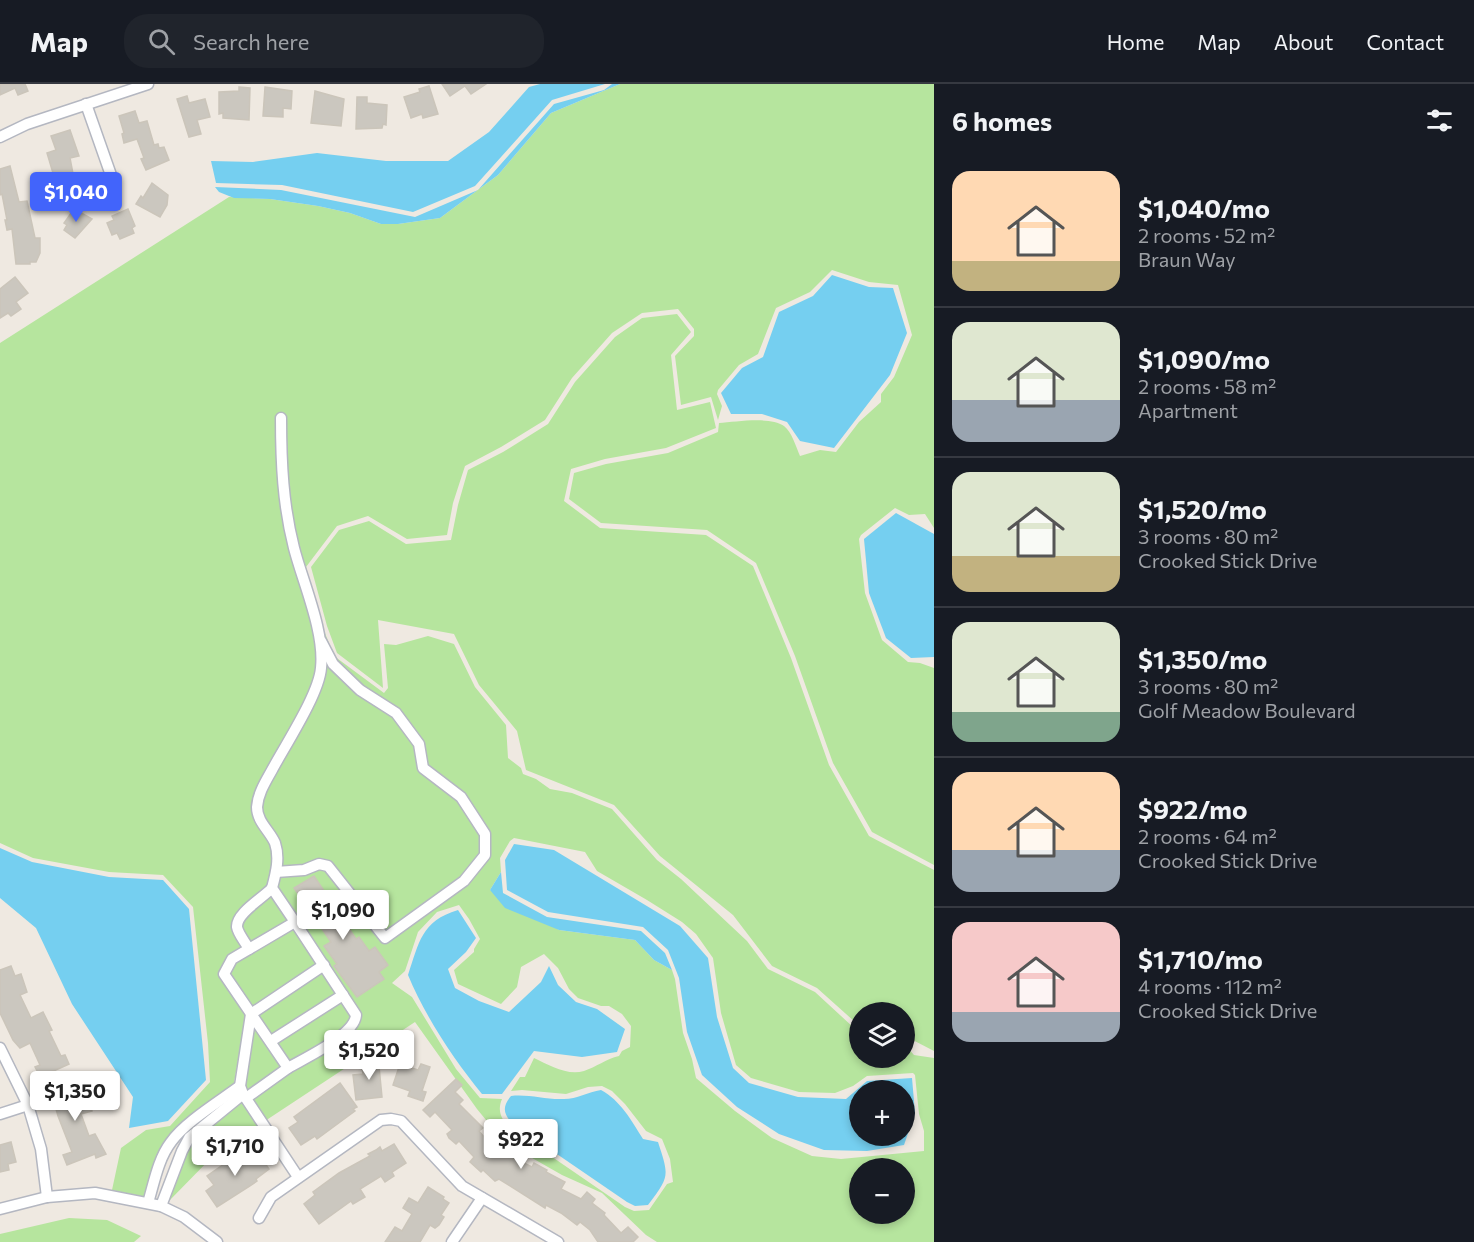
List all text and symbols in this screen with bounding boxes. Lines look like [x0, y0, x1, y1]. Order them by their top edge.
search box [124, 14, 544, 68]
text: Map [30, 24, 88, 58]
icon: search [145, 25, 178, 58]
text: Search here [193, 28, 309, 55]
text: Home [1107, 29, 1164, 54]
text: Map [1197, 29, 1241, 54]
text: About [1274, 29, 1333, 54]
text: Contact [1366, 29, 1444, 54]
icon: filters [1423, 104, 1456, 137]
text: 6 homes [952, 105, 1052, 136]
pin: $1,040 [27, 172, 125, 223]
text: $1,040 [44, 179, 108, 203]
text: $1,040/mo [1138, 192, 1270, 223]
icon: home [1000, 195, 1072, 267]
text: 2 rooms · 52 m² [1138, 223, 1275, 247]
text: Braun Way [1138, 247, 1236, 271]
text: $1,090/mo [1138, 343, 1270, 374]
icon: home [1000, 346, 1072, 418]
text: 2 rooms · 58 m² [1138, 374, 1276, 398]
text: Apartment [1138, 398, 1238, 422]
text: $1,520/mo [1138, 493, 1267, 524]
icon: home [1000, 496, 1072, 568]
text: 3 rooms · 80 m² [1138, 524, 1278, 548]
text: Crooked Stick Drive [1138, 548, 1317, 572]
text: $1,350/mo [1138, 643, 1267, 674]
icon: home [1000, 646, 1072, 718]
text: 3 rooms · 80 m² [1138, 674, 1278, 698]
text: Golf Meadow Boulevard [1138, 698, 1356, 722]
text: $922/mo [1138, 793, 1248, 824]
icon: home [1000, 796, 1072, 868]
text: 2 rooms · 64 m² [1138, 824, 1277, 848]
text: Crooked Stick Drive [1138, 848, 1317, 872]
pin: $1,090 [294, 890, 392, 941]
text: $1,090 [311, 897, 375, 921]
text: $1,710/mo [1138, 943, 1263, 974]
icon: home [1000, 946, 1072, 1018]
text: 4 rooms · 112 m² [1138, 974, 1282, 998]
text: Crooked Stick Drive [1138, 998, 1317, 1022]
map controls [849, 1002, 915, 1224]
button: layers [849, 1002, 915, 1068]
pin: $1,520 [320, 1030, 418, 1081]
text: $1,520 [338, 1037, 400, 1061]
pin: $1,350 [26, 1071, 124, 1122]
text: $1,350 [44, 1078, 106, 1102]
button: + [849, 1080, 915, 1146]
pin: $922 [485, 1119, 557, 1170]
pin: $1,710 [186, 1126, 284, 1177]
text: $922 [498, 1126, 544, 1150]
text: $1,710 [206, 1133, 264, 1157]
button: − [849, 1158, 915, 1224]

